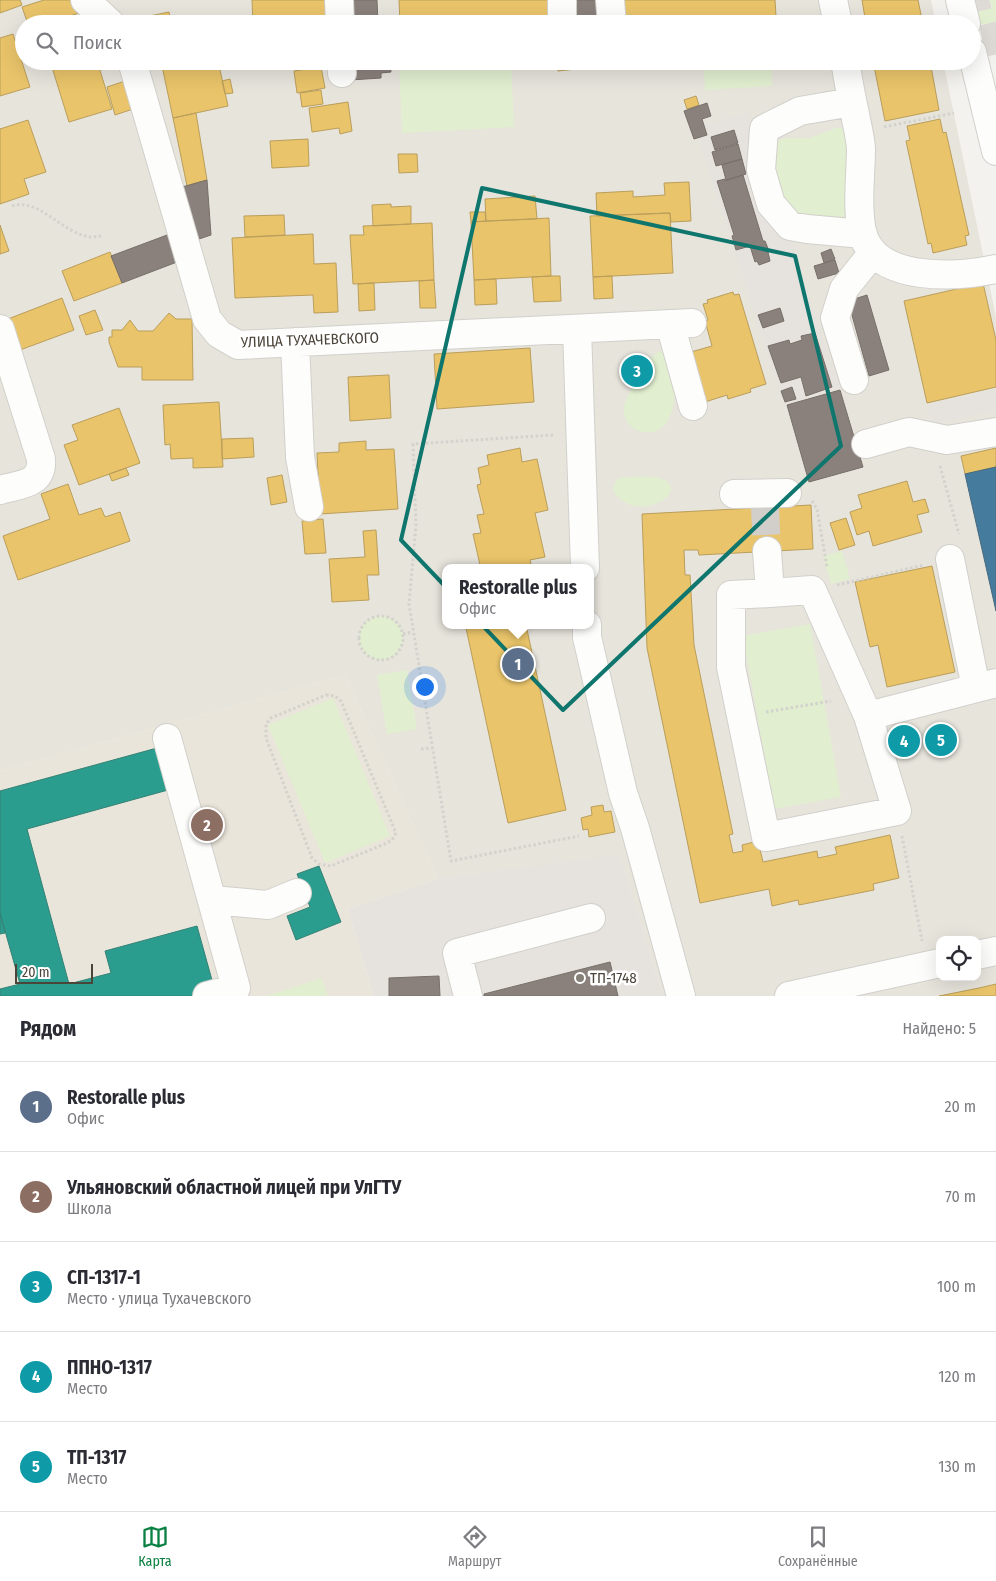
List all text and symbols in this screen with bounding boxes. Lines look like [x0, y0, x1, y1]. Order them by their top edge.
search box [15, 15, 981, 70]
icon: search [33, 29, 61, 57]
text: Поиск [73, 31, 122, 54]
street label: УЛИЦА ТУХАЧЕВСКОГО [240, 329, 379, 351]
pin: 3 [621, 352, 653, 390]
popup [442, 564, 594, 629]
text: Restoralle plus [459, 576, 577, 599]
text: Офис [459, 599, 496, 618]
pin: 1 [502, 645, 534, 683]
your location [412, 674, 438, 700]
pin: 5 [925, 721, 957, 759]
pin: 4 [888, 722, 920, 760]
pin: 2 [191, 806, 223, 844]
map controls [936, 936, 981, 981]
button: locate [936, 936, 981, 981]
scale bar [15, 961, 92, 984]
text: 20 m [22, 964, 50, 981]
place label: ТП-1748 [590, 969, 637, 987]
marker: ТП-1748 [574, 972, 586, 984]
text: Рядом [20, 1016, 76, 1042]
text: Найдено: 5 [902, 1019, 976, 1038]
text: Restoralle plus [67, 1086, 185, 1109]
text: 1 [33, 1097, 39, 1116]
text: 20 m [945, 1097, 976, 1116]
text: Офис [67, 1109, 104, 1128]
text: Ульяновский областной лицей при УлГТУ [67, 1176, 401, 1199]
text: 2 [32, 1187, 40, 1206]
text: 70 m [945, 1187, 976, 1206]
text: Школа [67, 1199, 112, 1218]
text: СП-1317-1 [67, 1266, 141, 1289]
text: 3 [32, 1277, 40, 1296]
text: 100 m [937, 1277, 976, 1296]
text: Место · улица Тухачевского [67, 1289, 252, 1308]
text: ППНО-1317 [67, 1356, 152, 1379]
text: 4 [32, 1367, 40, 1386]
text: 120 m [938, 1367, 976, 1386]
text: Место [67, 1379, 108, 1398]
text: ТП-1317 [67, 1446, 126, 1469]
text: 5 [32, 1457, 40, 1476]
text: 130 m [938, 1457, 976, 1476]
text: Место [67, 1469, 108, 1488]
tab: Карта [138, 1523, 172, 1570]
tab: Маршрут [448, 1523, 502, 1570]
tab: Сохранённые [778, 1523, 858, 1570]

